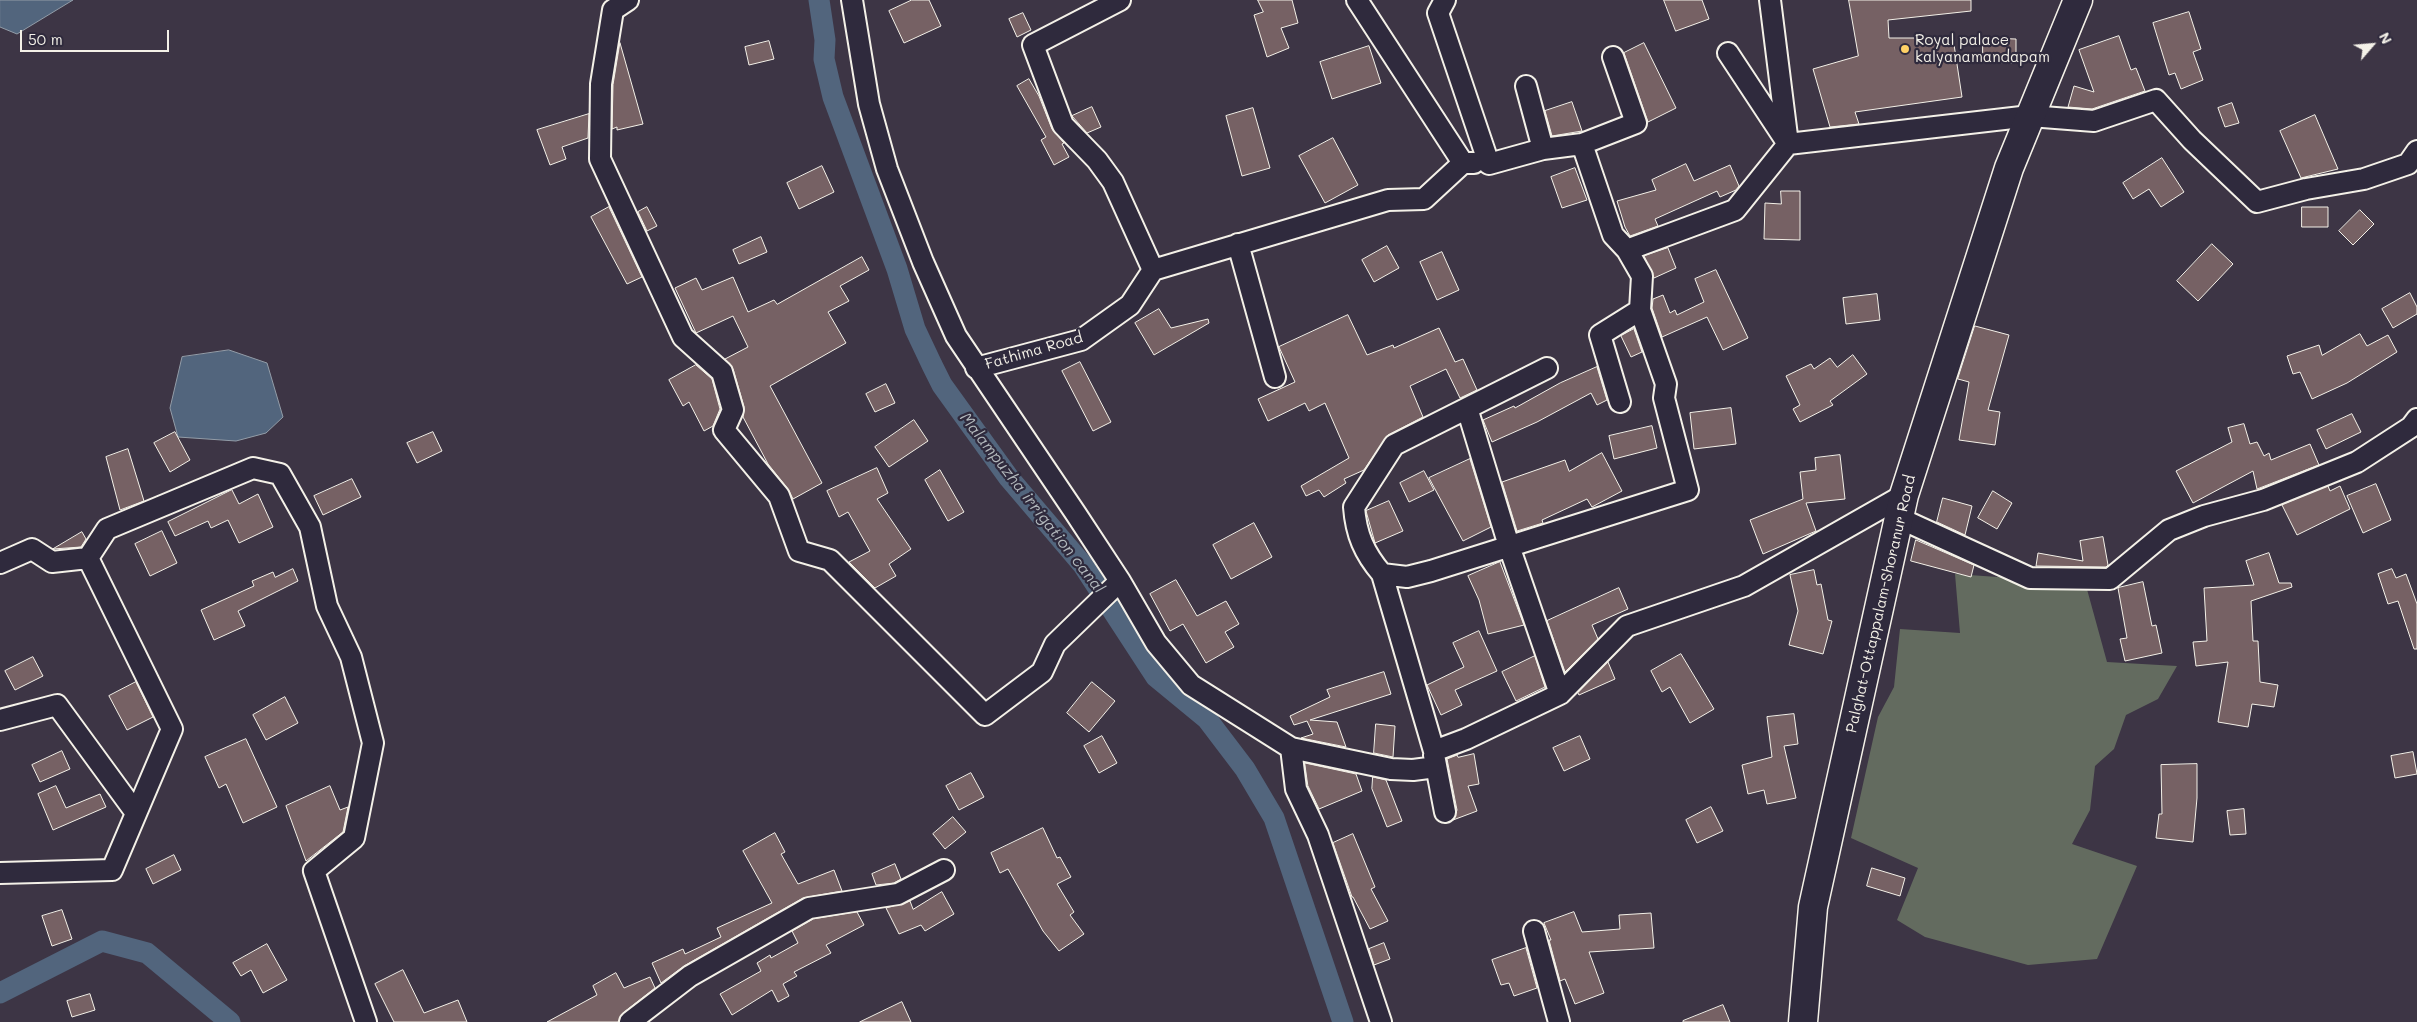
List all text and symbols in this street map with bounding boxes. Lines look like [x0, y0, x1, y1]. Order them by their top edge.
scale bar [22, 20, 171, 52]
north arrow [2347, 20, 2397, 70]
text: 50 m [28, 29, 63, 49]
text: N [2375, 29, 2397, 47]
place label: Royal palace kalyanamandapam [1915, 31, 2050, 66]
marker: Royal palace kalyanamandapam [1899, 43, 1911, 55]
street label: Fathima Road [983, 328, 1085, 374]
water label: Malampuzha irrigation canal [956, 409, 1108, 597]
street label: Palghat-Ottappalam-Shoranur Road [1843, 473, 1919, 735]

